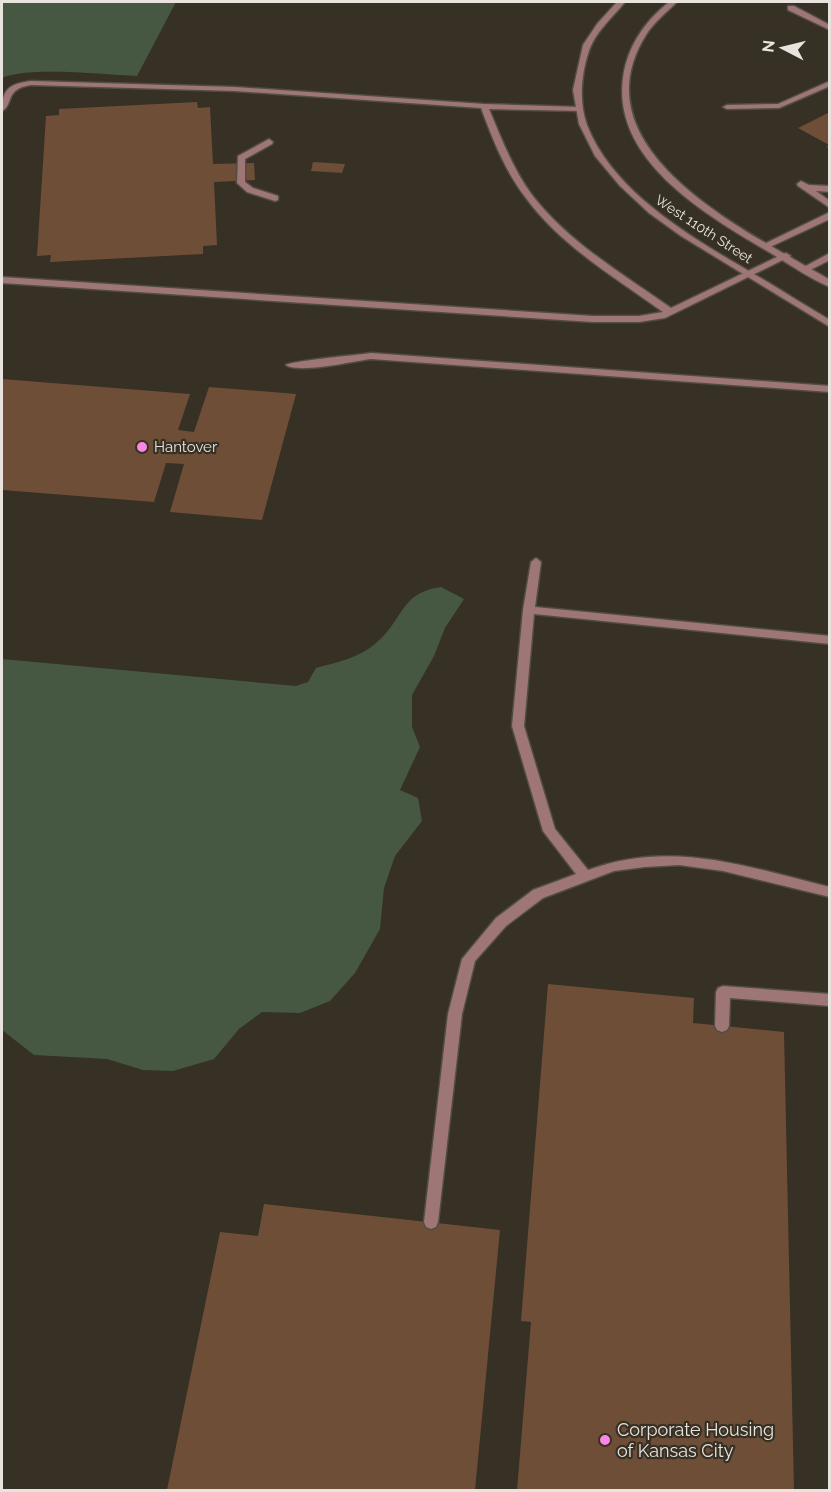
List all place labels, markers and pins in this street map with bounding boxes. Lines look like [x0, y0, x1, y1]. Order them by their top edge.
place label: Hantover [154, 438, 218, 456]
marker: Hantover [135, 440, 149, 454]
place label: Corporate Housing of Kansas City [617, 1419, 774, 1461]
marker: Corporate Housing of Kansas City [598, 1433, 612, 1447]

